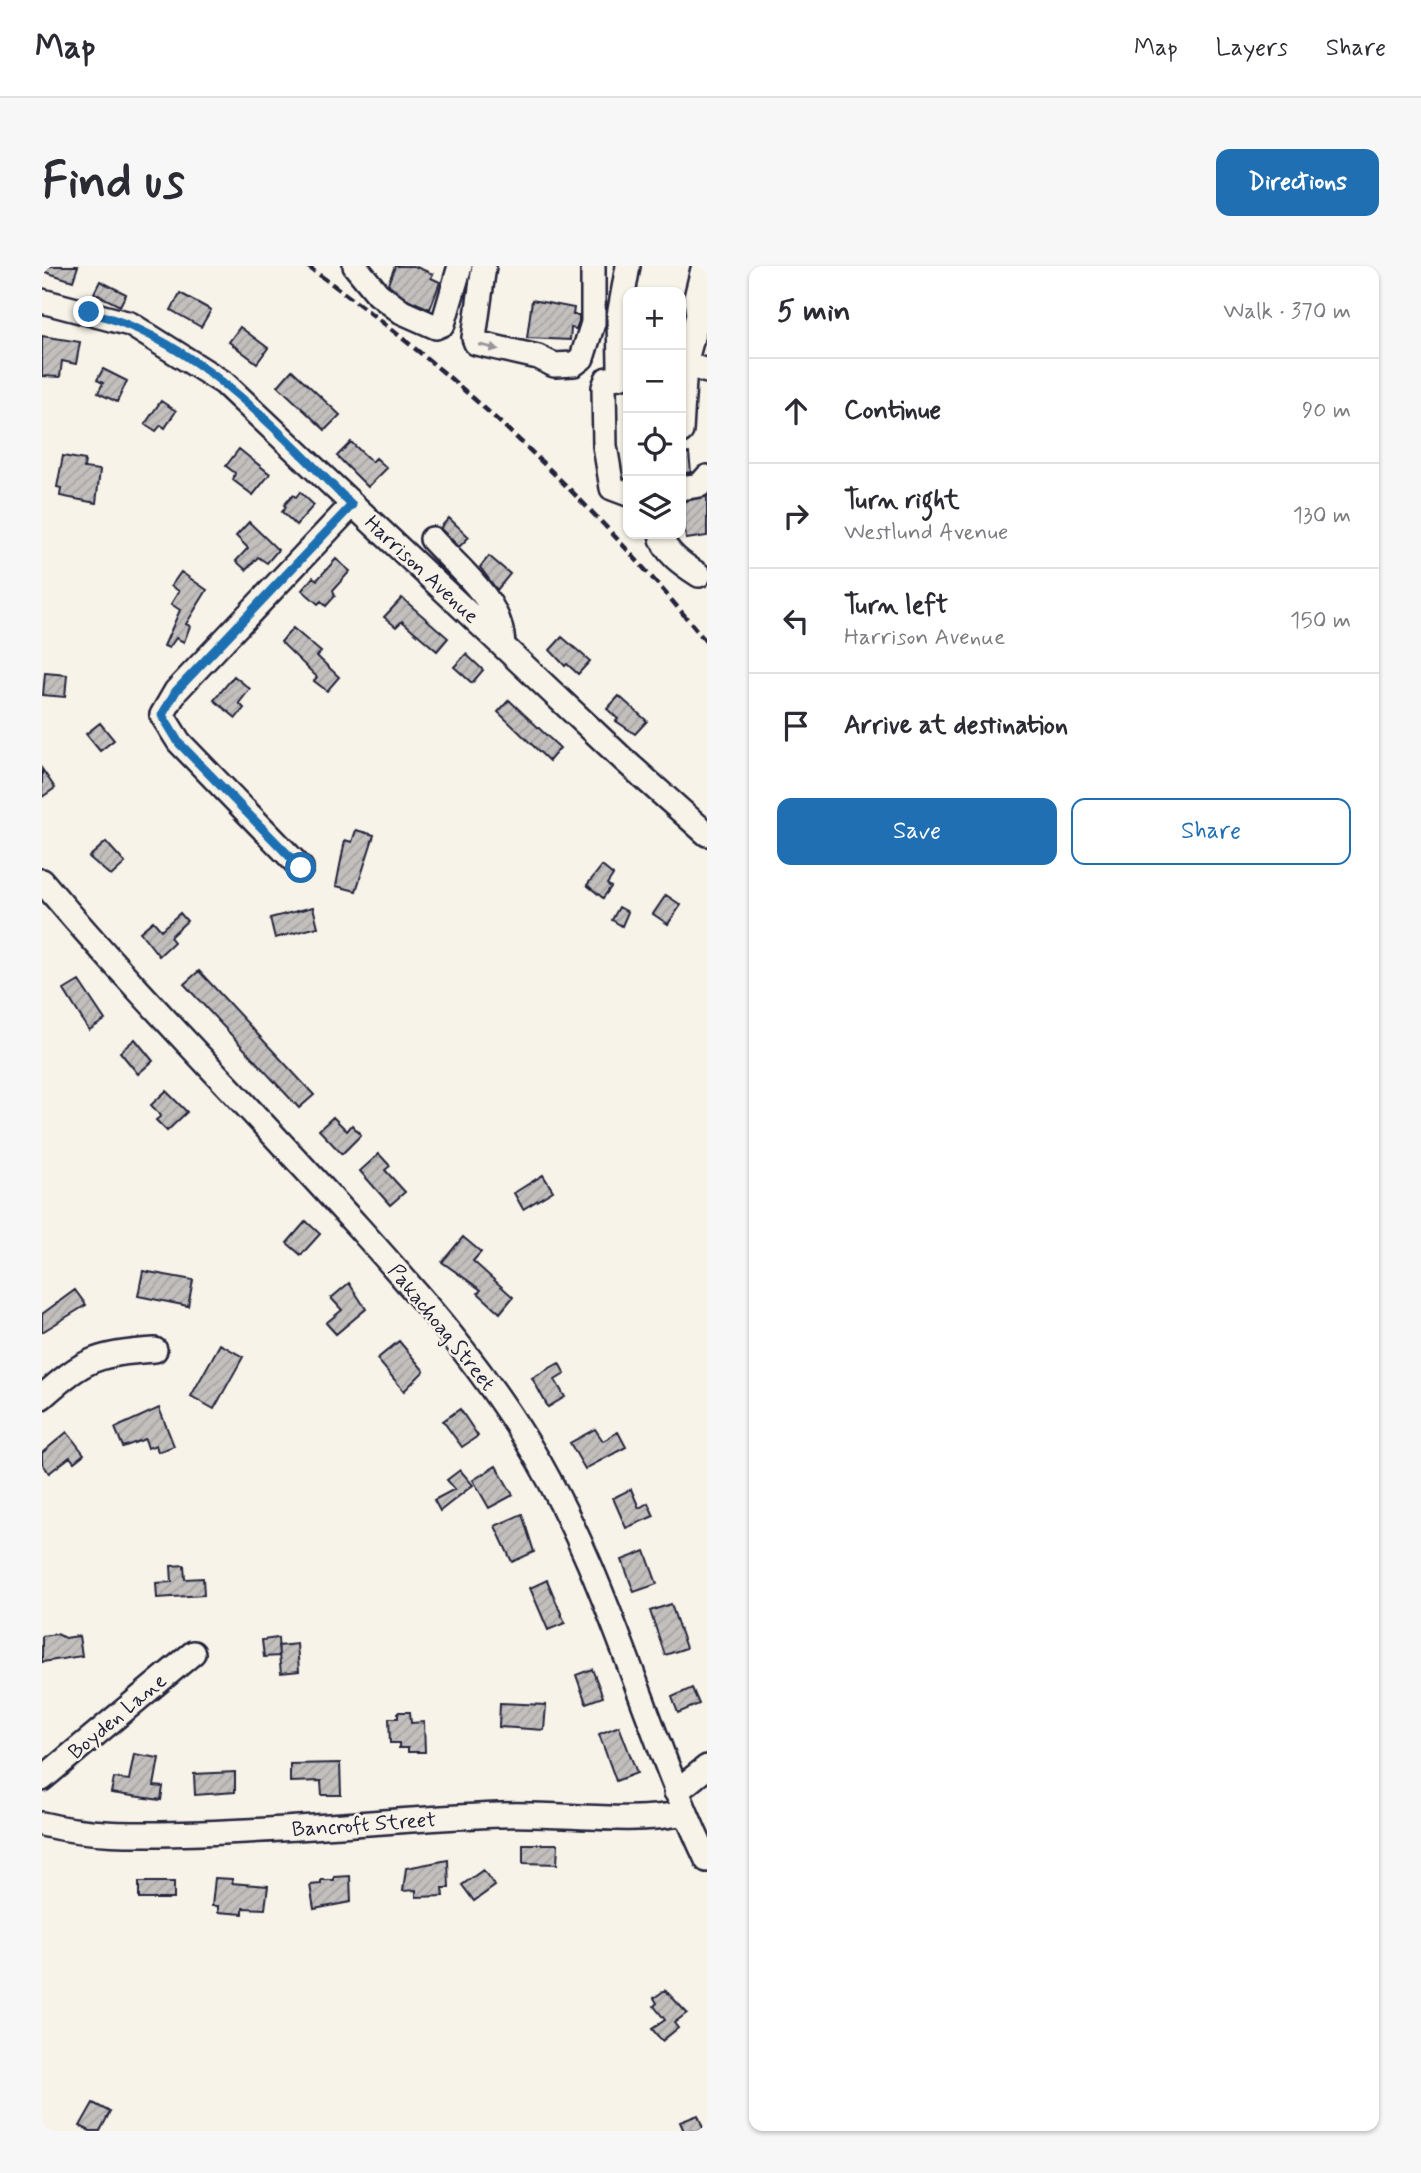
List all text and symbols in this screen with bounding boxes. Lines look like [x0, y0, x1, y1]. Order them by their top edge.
text: Map [35, 26, 95, 70]
text: Map [1134, 33, 1178, 64]
text: Layers [1216, 33, 1288, 64]
text: Share [1326, 33, 1386, 64]
button: Directions [1216, 149, 1379, 216]
text: Find us [42, 150, 185, 215]
map controls [623, 287, 686, 539]
button: + [623, 287, 686, 350]
text: 5 min [777, 292, 851, 331]
route end [73, 296, 104, 327]
text: Walk · 370 m [1223, 297, 1351, 327]
one-way arrow [478, 342, 500, 353]
button: − [623, 350, 686, 413]
icon: ahead [777, 392, 815, 430]
text: Continue [844, 394, 941, 428]
text: 90 m [1302, 396, 1351, 426]
button: locate [623, 413, 686, 476]
button: layers [623, 476, 686, 539]
text: Turn right [844, 484, 960, 518]
icon: right [777, 497, 815, 535]
text: 130 m [1293, 501, 1351, 531]
street label: Harrison Avenue [358, 509, 485, 630]
text: Westlund Avenue [844, 518, 1008, 548]
text: Turn left [844, 589, 948, 623]
icon: left [777, 602, 815, 640]
text: 150 m [1290, 606, 1351, 636]
text: Harrison Avenue [844, 623, 1005, 653]
icon: arrive [777, 707, 815, 745]
text: Arrive at destination [844, 709, 1068, 743]
button: Save [777, 798, 1057, 865]
button: Share [1071, 798, 1351, 865]
route start [285, 852, 316, 883]
street label: Pakachoag Street [381, 1258, 501, 1397]
street label: Boyden Lane [63, 1667, 173, 1766]
street label: Bancroft Street [291, 1806, 437, 1844]

